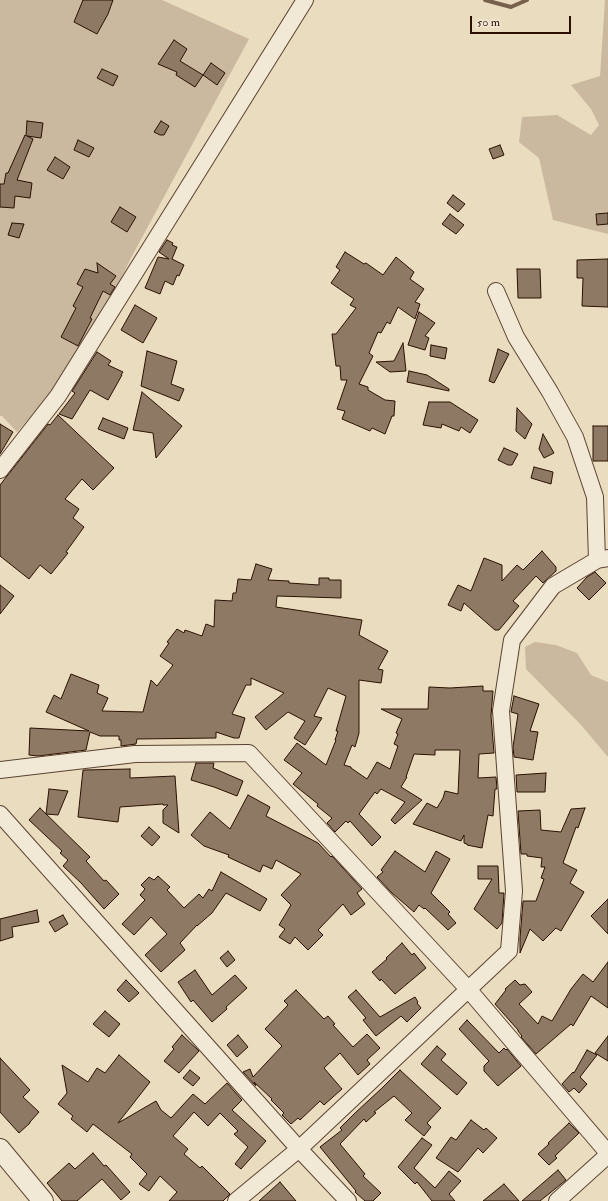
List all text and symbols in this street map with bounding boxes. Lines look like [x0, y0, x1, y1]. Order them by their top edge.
scale bar [472, 8, 573, 34]
text: 50 m [477, 15, 500, 30]

